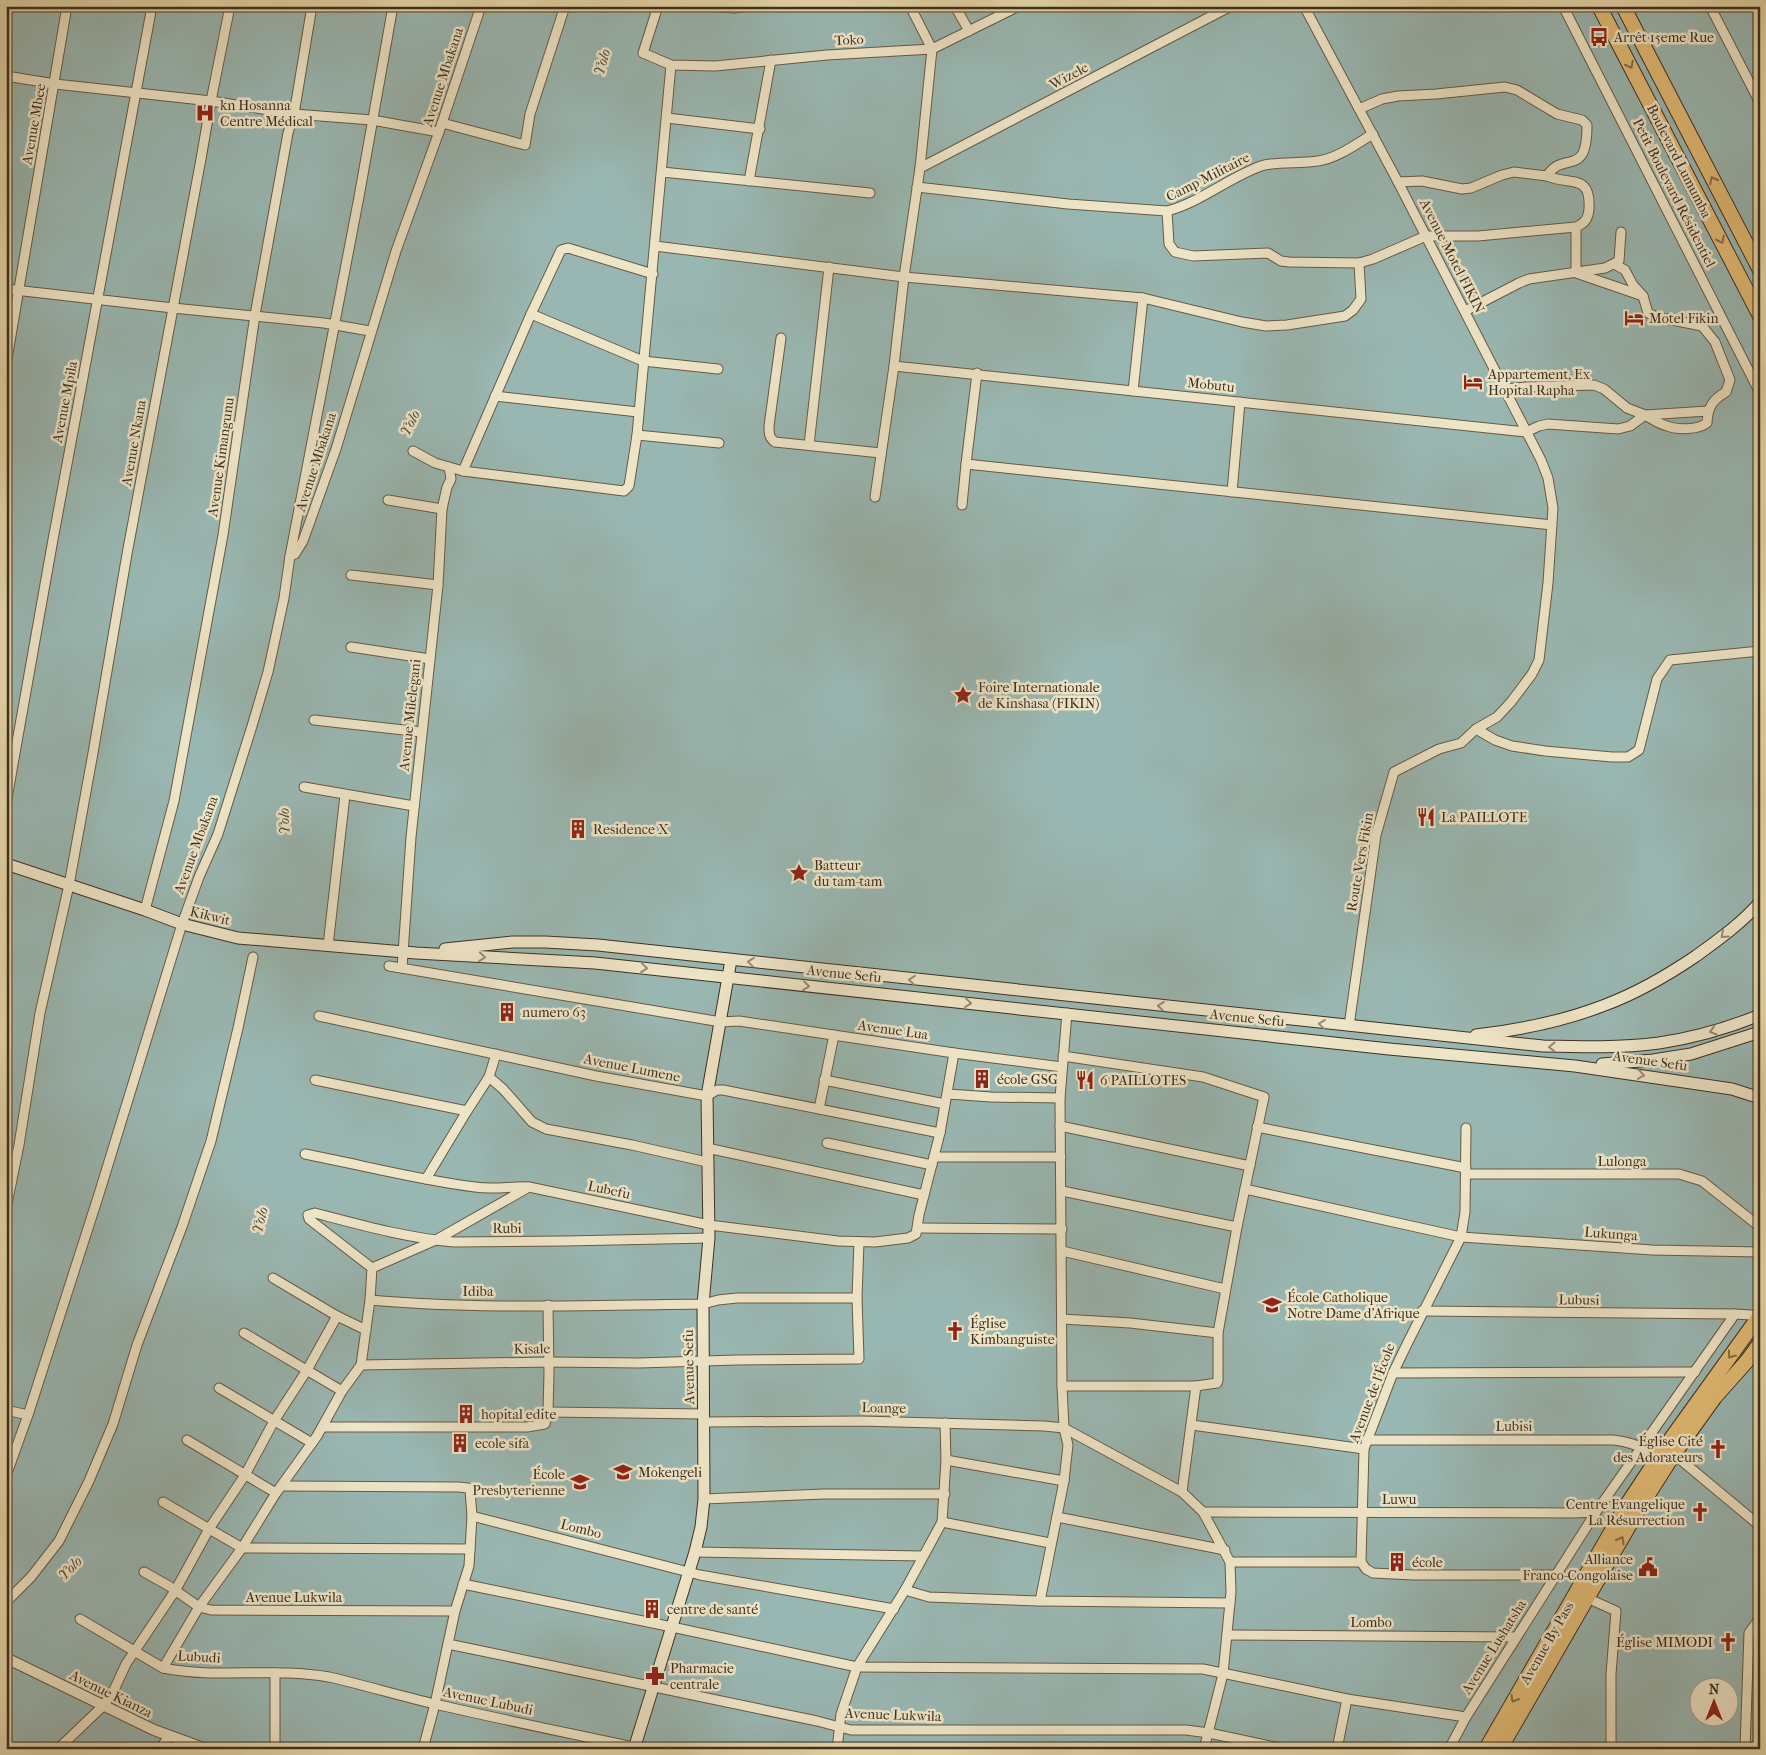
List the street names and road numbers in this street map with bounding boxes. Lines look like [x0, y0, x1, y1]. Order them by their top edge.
street label: Avenue Mbakana [419, 25, 467, 130]
street label: Toko [834, 31, 864, 49]
street label: Wizele [1046, 59, 1091, 94]
street label: Avenue Mbee [18, 82, 50, 167]
street label: Boulevard Lumumba [1643, 101, 1715, 221]
street label: Petit Boulevard Résidentiel [1629, 116, 1719, 270]
street label: Camp Militaire [1163, 149, 1253, 205]
street label: Avenue Motel FIKIN [1415, 195, 1488, 316]
street label: Avenue Mpila [49, 359, 81, 445]
street label: Mobutu [1186, 374, 1236, 396]
street label: Avenue Kimangunu [204, 396, 238, 519]
street label: Avenue Nkana [118, 398, 150, 488]
street label: Avenue Mbakana [292, 410, 340, 515]
street label: Avenue Milelegani [396, 658, 424, 773]
street label: Avenue Mbakana [170, 793, 222, 897]
street label: Route Vers Fikin [1343, 811, 1377, 913]
street label: Kikwit [188, 903, 232, 929]
street label: Avenue Sefu [805, 962, 882, 986]
street label: Avenue Sefu [1208, 1006, 1285, 1030]
street label: Avenue Lua [856, 1017, 930, 1043]
street label: Avenue Sefu [1611, 1047, 1688, 1075]
street label: Avenue Lumene [581, 1050, 682, 1086]
street label: Lulonga [1597, 1153, 1647, 1170]
street label: Lubefu [586, 1177, 632, 1203]
street label: Rubi [492, 1220, 522, 1237]
street label: Lukunga [1584, 1224, 1639, 1244]
street label: Idiba [463, 1283, 494, 1300]
street label: Lubusi [1558, 1291, 1600, 1309]
street label: Avenue Sefu [680, 1329, 698, 1406]
street label: Kisale [514, 1340, 551, 1358]
street label: Avenue de l'École [1344, 1341, 1399, 1446]
street label: Loange [862, 1399, 907, 1417]
street label: Lubisi [1496, 1418, 1532, 1435]
street label: Luwu [1382, 1491, 1416, 1508]
street label: Lombo [559, 1516, 603, 1542]
street label: Avenue Lukwila [245, 1589, 343, 1606]
street label: Avenue Lushatsha [1458, 1596, 1530, 1698]
street label: Avenue By Pass [1516, 1599, 1578, 1688]
street label: Lombo [1350, 1614, 1392, 1631]
street label: Lubudi [177, 1647, 221, 1667]
street label: Avenue Kianza [66, 1666, 156, 1722]
street label: Avenue Lubudi [441, 1683, 534, 1719]
street label: Avenue Lukwila [843, 1705, 942, 1725]

